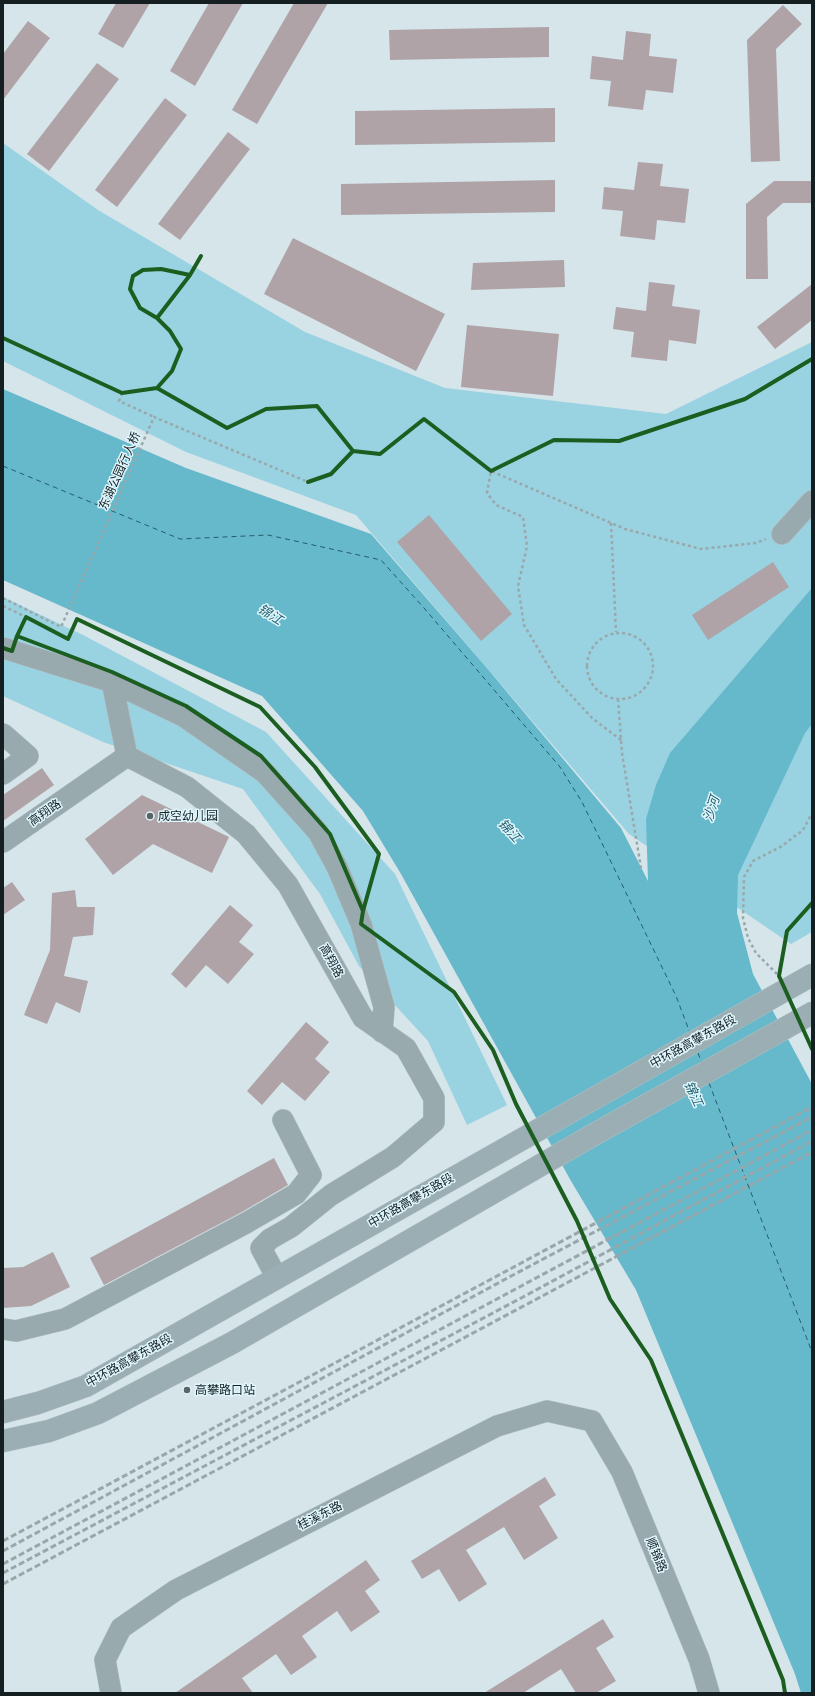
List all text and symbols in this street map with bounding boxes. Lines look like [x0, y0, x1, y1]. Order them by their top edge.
street label: 东湖公园行人桥 [96, 430, 144, 512]
water label: 锦江 [255, 601, 285, 629]
water label: 沙河 [701, 794, 723, 824]
street label: 高翔路 [26, 797, 64, 829]
place label: 成空幼儿园 [158, 809, 218, 823]
marker: 成空幼儿园 [145, 811, 155, 821]
water label: 锦江 [495, 816, 523, 846]
street label: 高翔路 [316, 942, 346, 980]
street label: 中环路高攀东路段 [648, 1012, 738, 1072]
water label: 锦江 [680, 1079, 706, 1109]
street label: 中环路高攀东路段 [366, 1171, 456, 1231]
street label: 中环路高攀东路段 [84, 1331, 174, 1391]
place label: 高攀路口站 [195, 1383, 255, 1397]
marker: 高攀路口站 [182, 1385, 192, 1395]
street label: 桂溪东路 [295, 1499, 345, 1533]
street label: 顺锦路 [643, 1536, 669, 1574]

